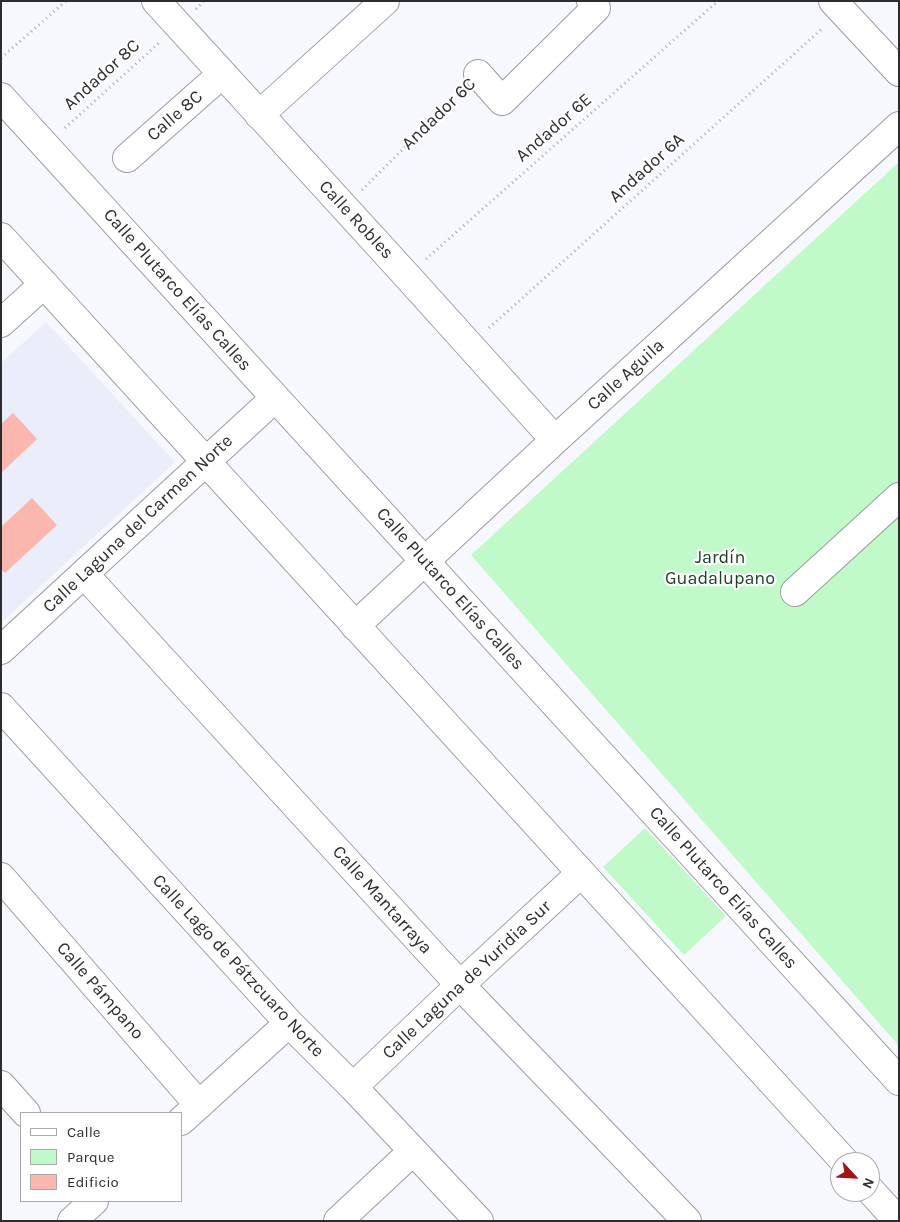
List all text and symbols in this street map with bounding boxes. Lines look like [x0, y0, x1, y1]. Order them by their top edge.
street label: Andador 8C [59, 35, 145, 115]
street label: Andador 6C [398, 73, 480, 155]
street label: Calle 8C [143, 86, 207, 146]
street label: Andador 6E [512, 89, 596, 167]
street label: Andador 6A [605, 129, 689, 207]
street label: Calle Robles [314, 176, 398, 264]
street label: Calle Plutarco Elías Calles [98, 204, 256, 376]
street label: Calle Aguila [583, 335, 669, 415]
street label: Calle Laguna del Carmen Norte [39, 430, 237, 618]
street label: Calle Plutarco Elías Calles [371, 503, 529, 675]
park label: Jardín Guadalupano [665, 547, 775, 590]
street label: Calle Plutarco Elías Calles [644, 802, 802, 974]
street label: Calle Mantarraya [328, 841, 436, 959]
street label: Calle Lago de Pátzcuaro Norte [148, 870, 328, 1062]
street label: Calle Laguna de Yuridia Sur [378, 896, 556, 1064]
street label: Calle Pámpano [52, 938, 148, 1044]
legend [20, 1112, 182, 1202]
text: Calle [67, 1123, 101, 1141]
text: Parque [67, 1148, 115, 1166]
north arrow [830, 1152, 880, 1202]
text: Edificio [67, 1173, 119, 1191]
text: N [858, 1175, 878, 1191]

